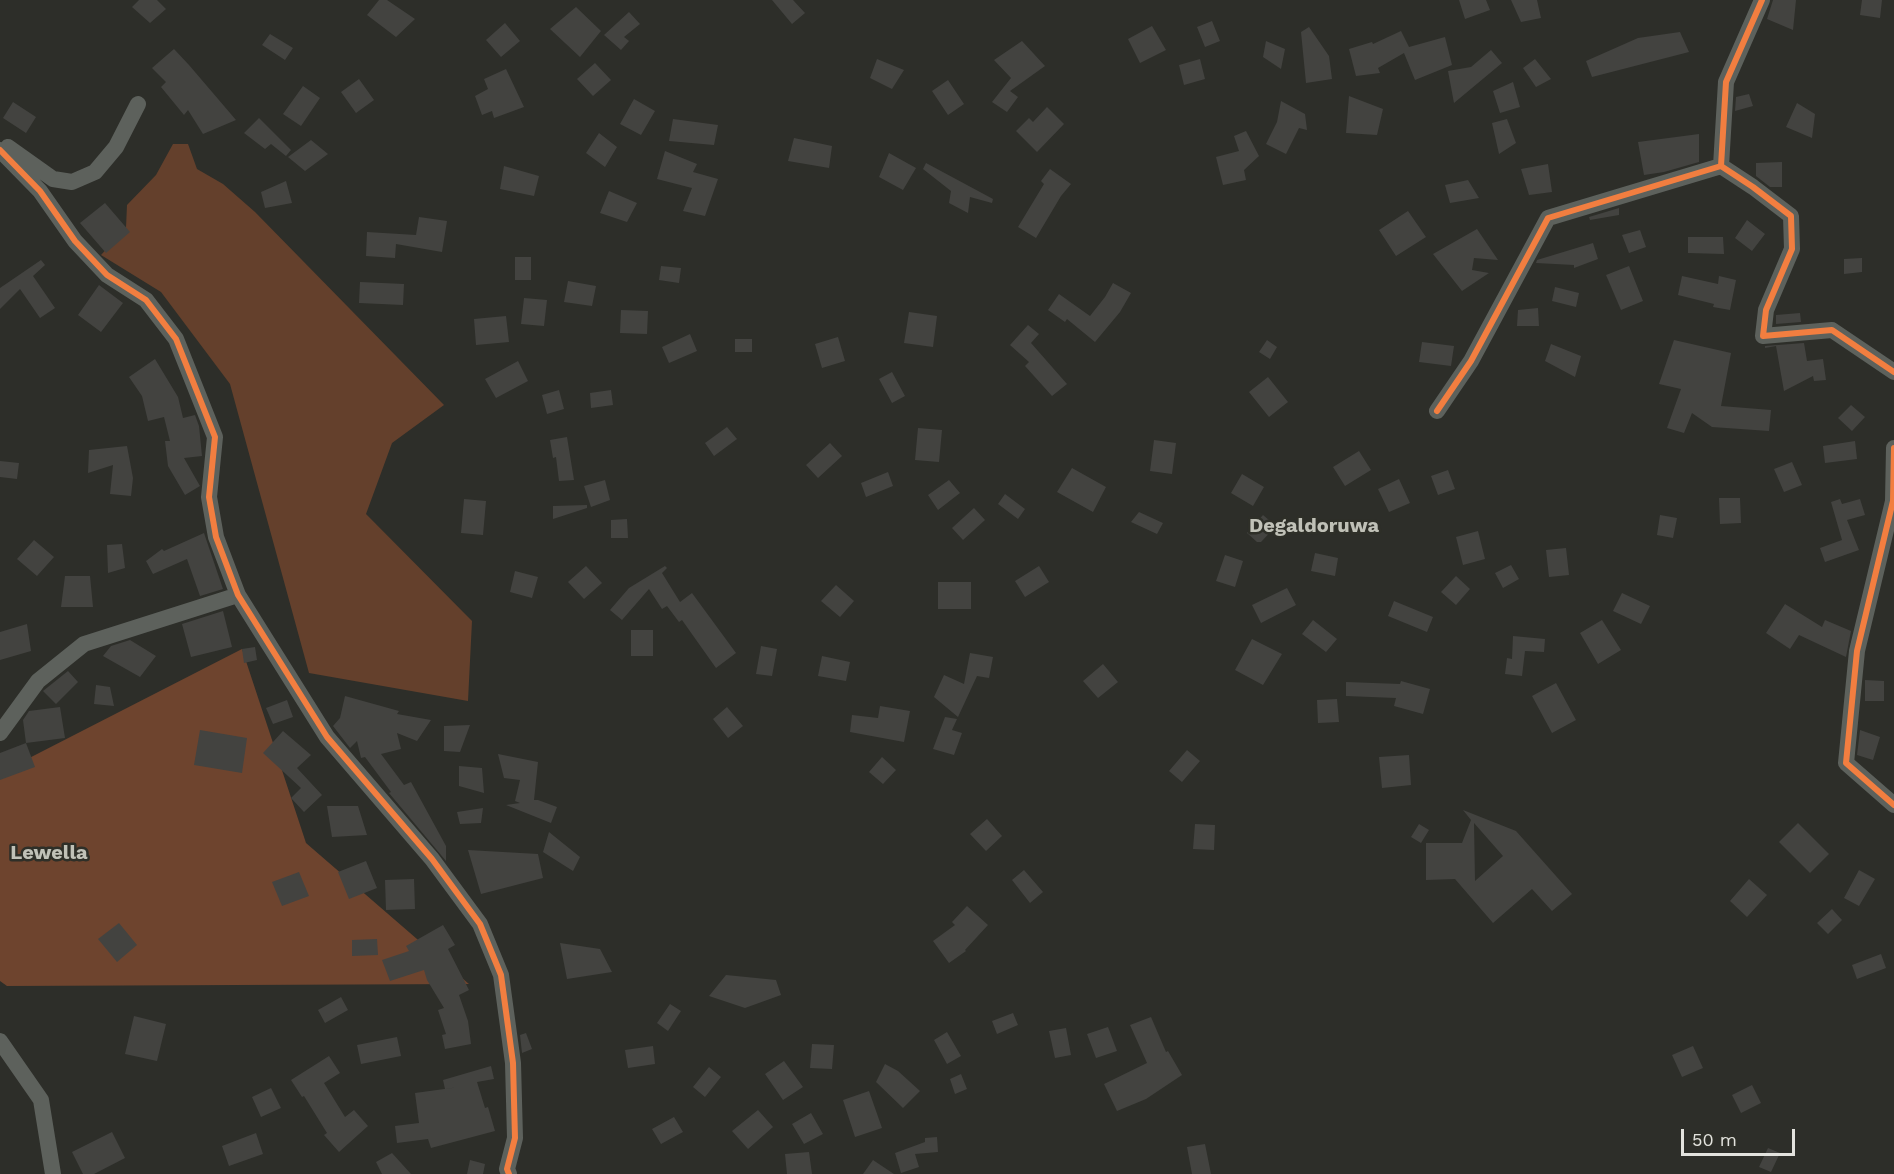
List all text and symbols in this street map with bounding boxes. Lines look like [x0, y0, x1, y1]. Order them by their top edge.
district label: Degaldoruwa [1249, 514, 1379, 538]
district label: Lewella [10, 841, 88, 865]
scale bar [1684, 1117, 1798, 1155]
text: 50 m [1692, 1129, 1737, 1150]

